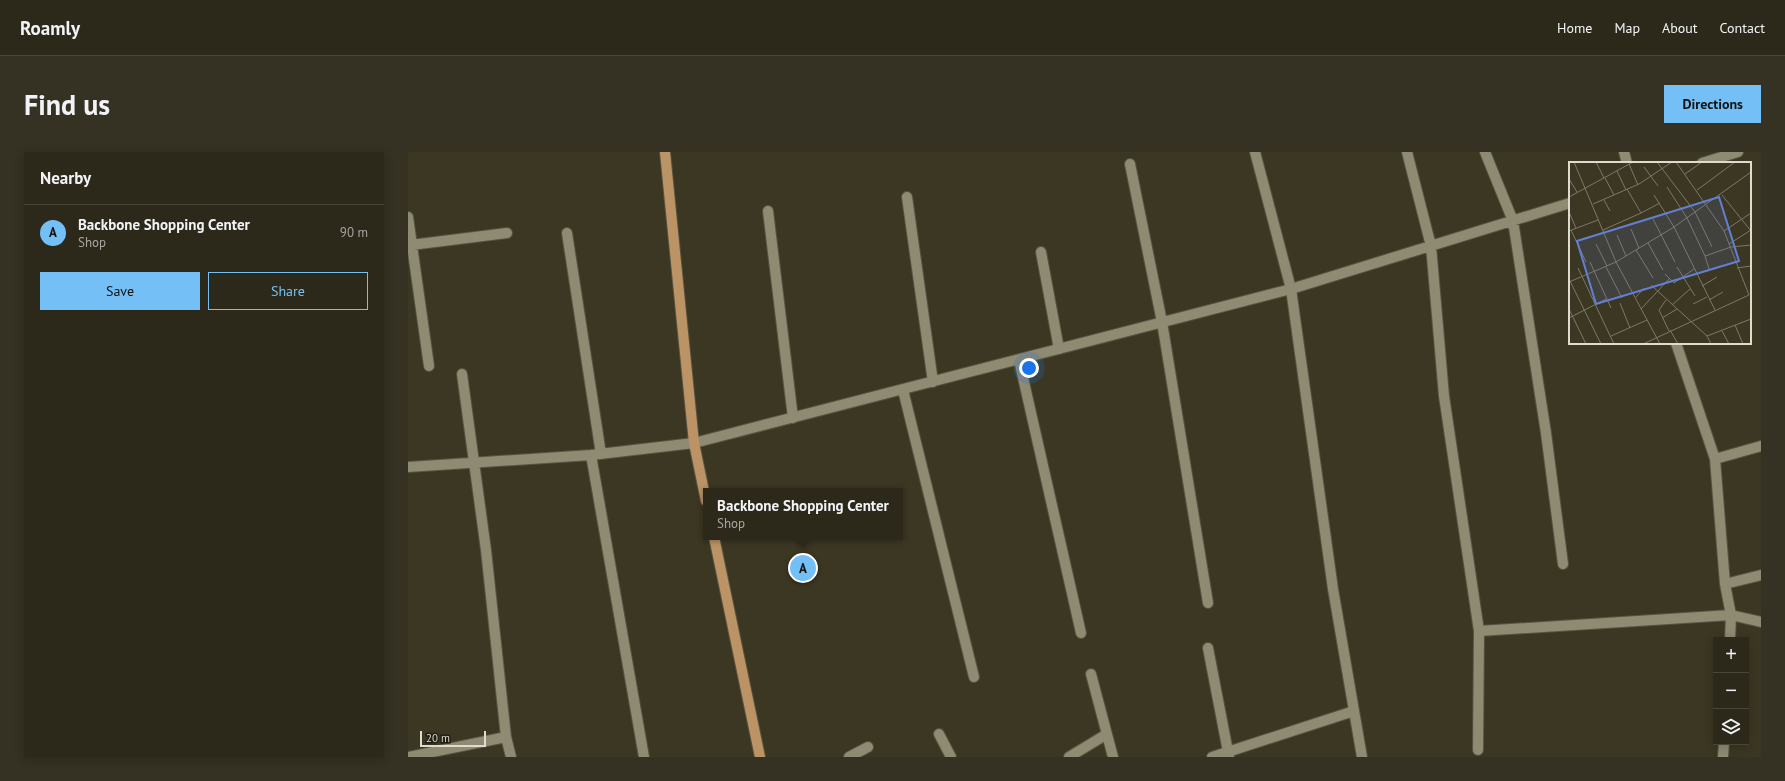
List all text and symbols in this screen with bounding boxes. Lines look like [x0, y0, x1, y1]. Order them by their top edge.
text: Roamly [20, 16, 80, 40]
text: Home [1557, 19, 1592, 37]
text: Map [1614, 19, 1640, 37]
text: About [1662, 19, 1698, 37]
text: Contact [1720, 19, 1765, 37]
button: Directions [1664, 85, 1761, 123]
text: Find us [24, 86, 110, 123]
inset map [1569, 162, 1751, 344]
text: Nearby [40, 167, 91, 189]
text: Backbone Shopping Center [78, 215, 250, 234]
text: A [49, 224, 57, 241]
text: 90 m [340, 224, 368, 241]
text: Shop [78, 234, 106, 251]
button: Save [40, 272, 200, 310]
button: Share [208, 272, 368, 310]
your location [1019, 358, 1039, 378]
popup [703, 488, 903, 540]
text: Backbone Shopping Center [717, 496, 889, 515]
text: Shop [717, 515, 745, 532]
pin: A [790, 553, 816, 583]
map controls [1713, 637, 1749, 745]
button: + [1713, 637, 1749, 673]
button: − [1713, 673, 1749, 709]
button: layers [1713, 709, 1749, 745]
scale bar [420, 729, 486, 748]
text: 20 m [426, 731, 450, 745]

